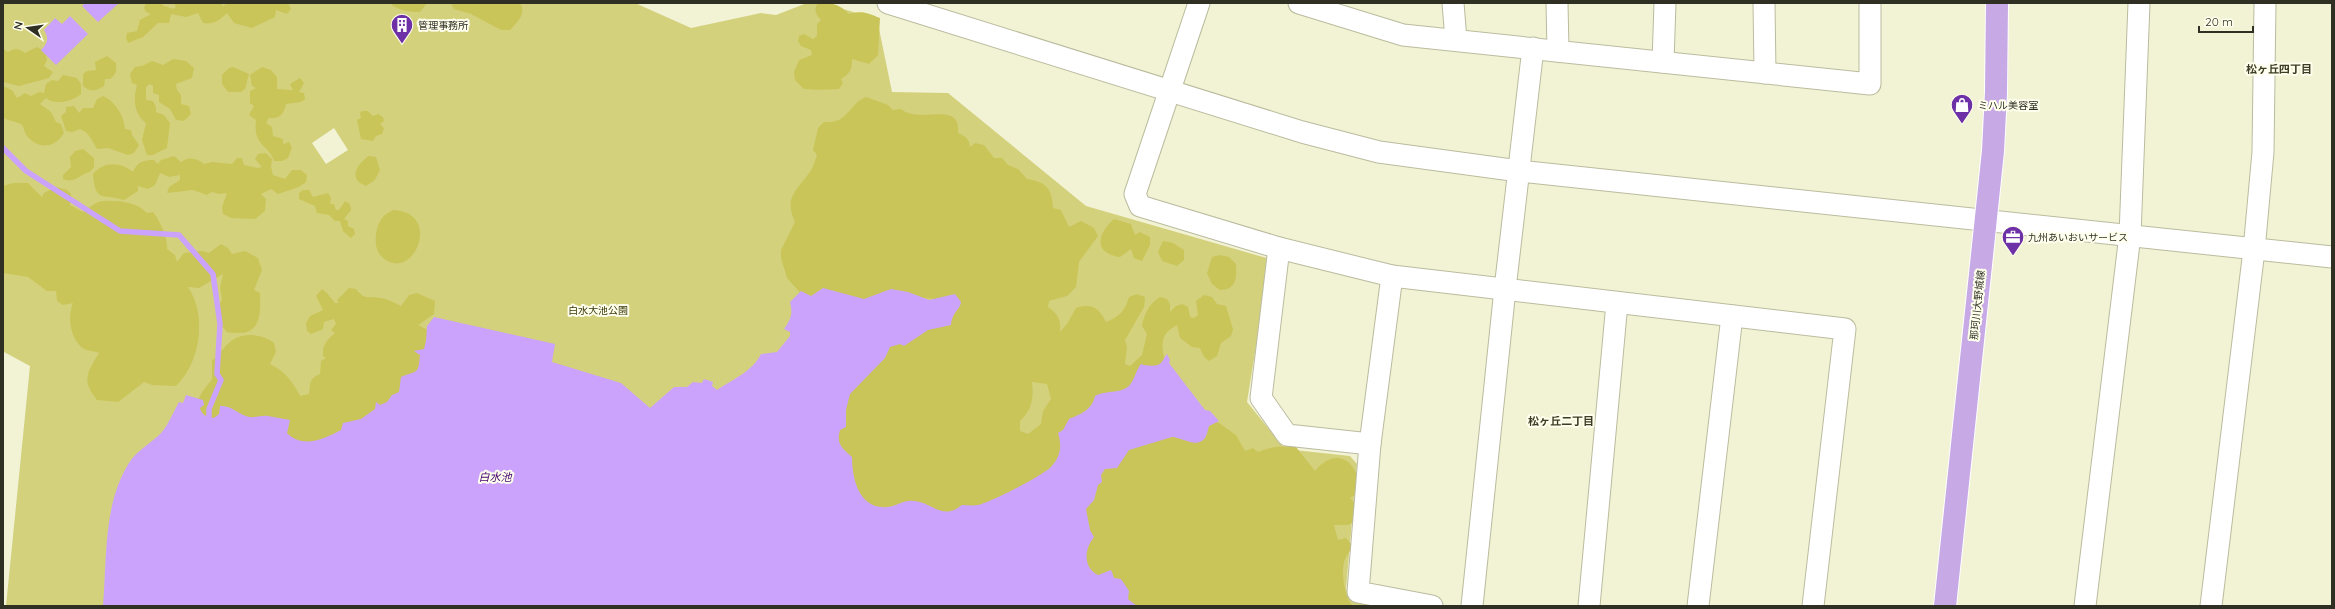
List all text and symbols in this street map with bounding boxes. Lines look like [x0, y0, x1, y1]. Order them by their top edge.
north arrow [8, 8, 48, 48]
scale bar [2199, 8, 2253, 34]
building icon: 管理事務所 [389, 12, 415, 45]
text: 20 m [2205, 14, 2233, 29]
place label: 管理事務所 [418, 19, 468, 32]
text: N [11, 20, 26, 31]
district label: 松ヶ丘四丁目 [2246, 62, 2312, 76]
shop icon: ミハル美容室 [1949, 92, 1975, 125]
place label: ミハル美容室 [1978, 99, 2038, 112]
office icon: 九州あいおいサービス [2000, 224, 2026, 257]
place label: 九州あいおいサービス [2028, 231, 2128, 244]
street label: 那珂川大野城線 [1967, 270, 1988, 341]
park label: 白水大池公園 [568, 304, 628, 317]
district label: 松ヶ丘二丁目 [1528, 414, 1594, 428]
water label: 白水池 [479, 470, 512, 484]

